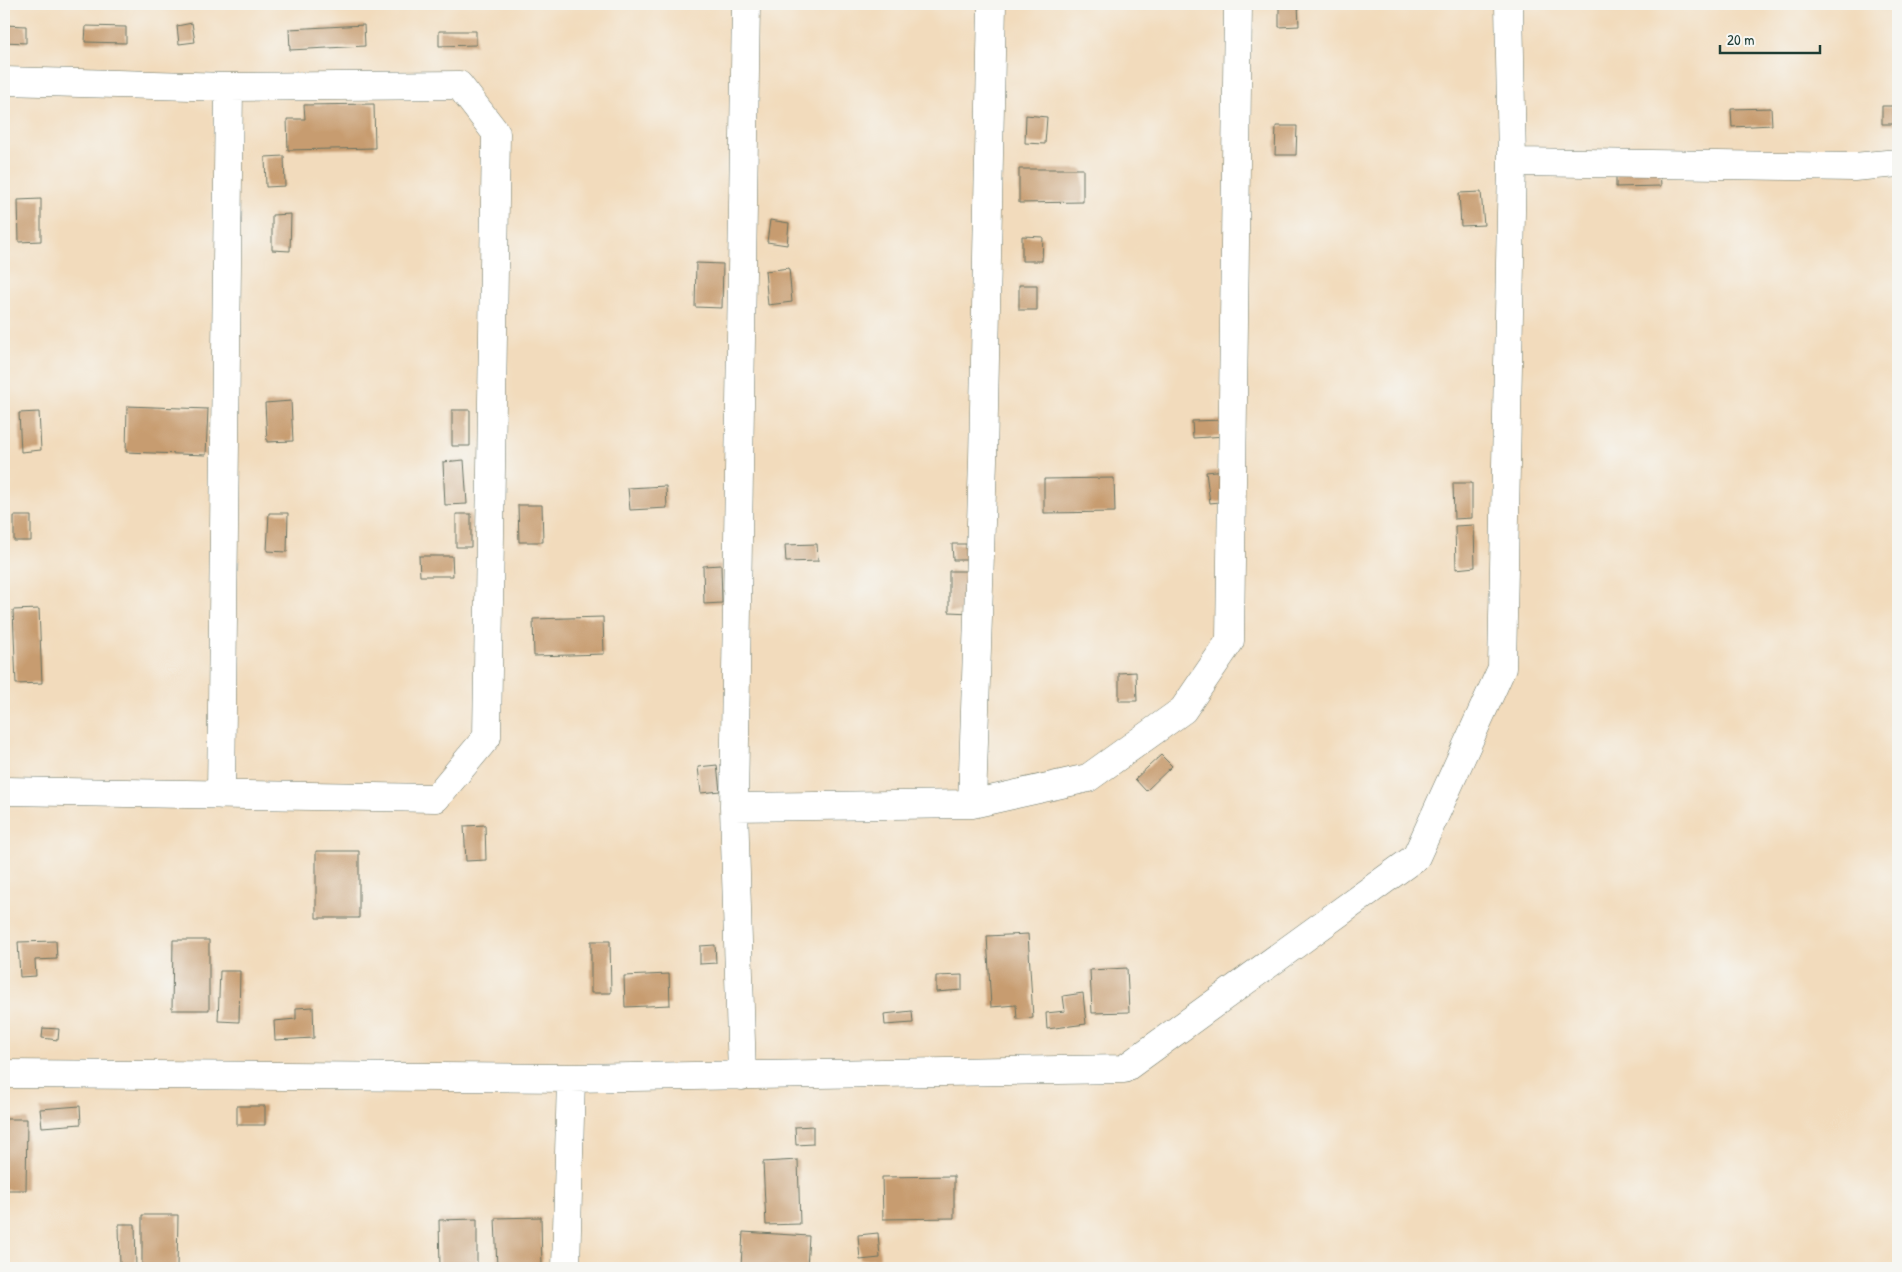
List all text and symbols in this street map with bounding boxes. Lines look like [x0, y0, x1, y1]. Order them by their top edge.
scale bar [1720, 22, 1820, 54]
text: 20 m [1727, 29, 1754, 50]

